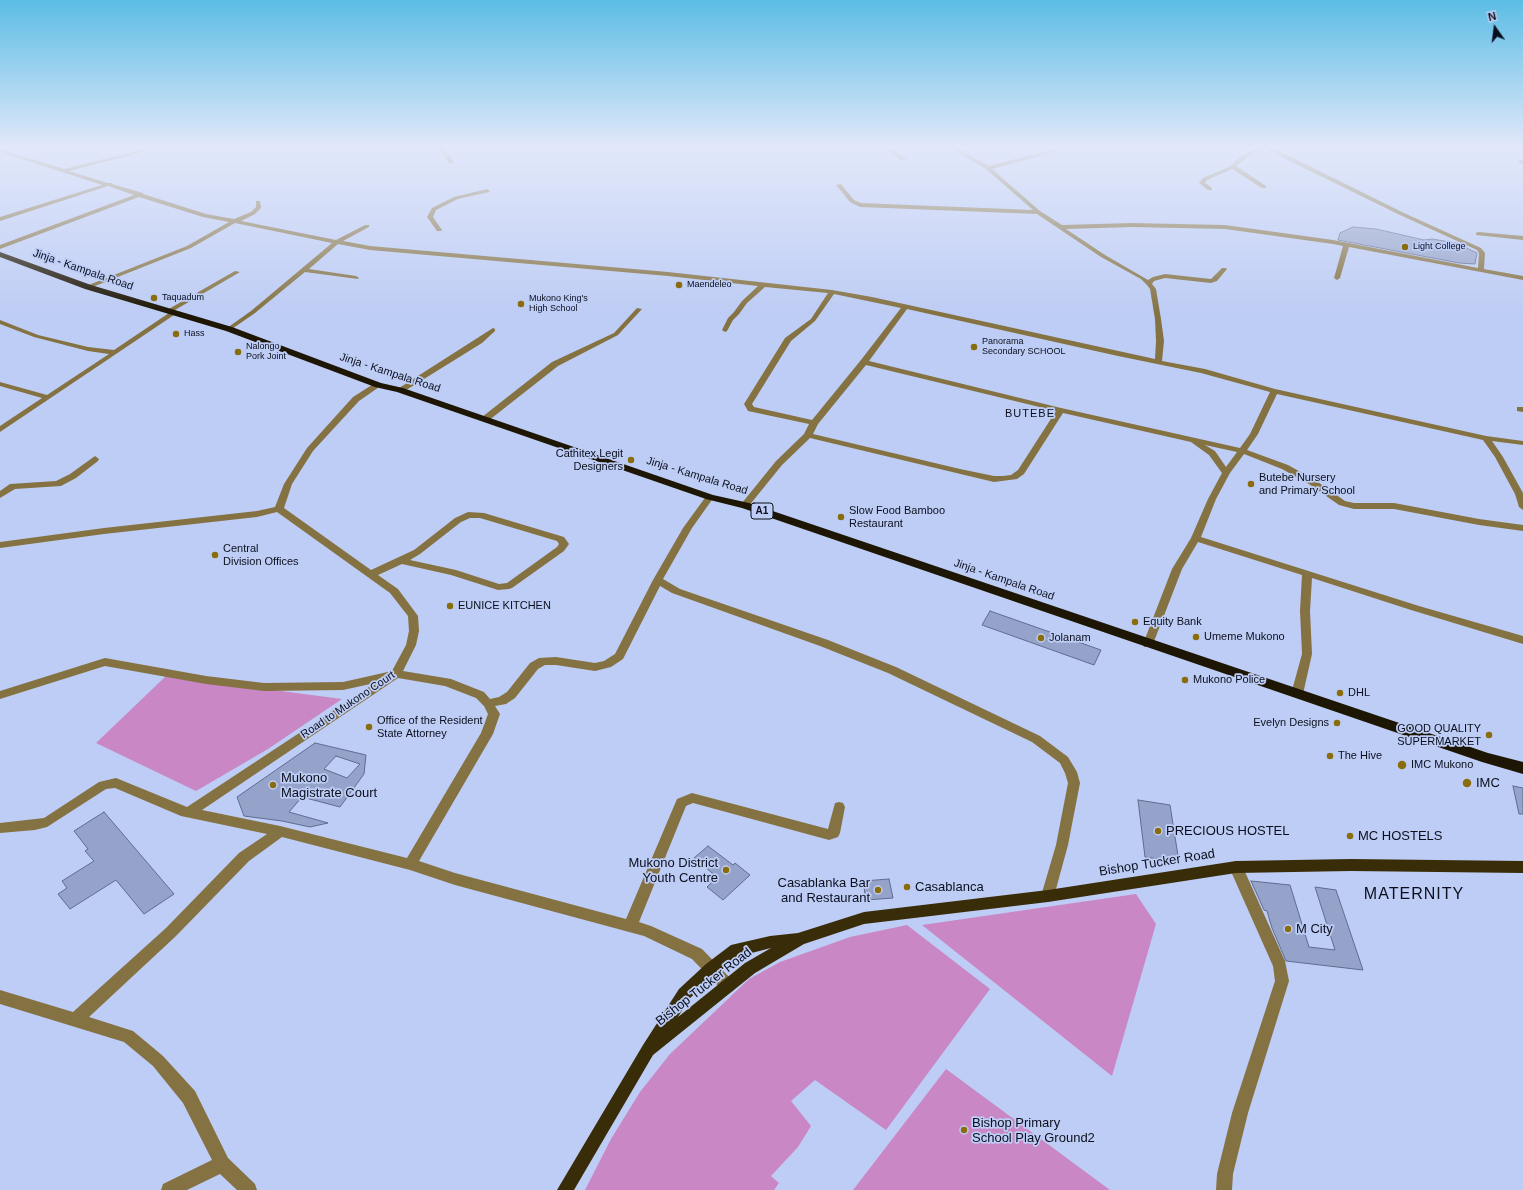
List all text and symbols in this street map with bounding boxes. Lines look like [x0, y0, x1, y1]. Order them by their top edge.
north arrow [1475, 8, 1515, 48]
text: N [1487, 10, 1497, 23]
marker: Light College [1400, 242, 1410, 252]
place label: Light College [1413, 242, 1466, 252]
street label: Jinja - Kampala Road [31, 247, 135, 293]
marker: Maendeleo [674, 280, 684, 290]
place label: Maendeleo [687, 280, 732, 290]
marker: Taquadum [149, 293, 159, 303]
place label: Taquadum [162, 293, 204, 303]
place label: Mukono King's High School [529, 294, 588, 315]
marker: Mukono King's High School [516, 299, 526, 309]
marker: Hass [171, 329, 181, 339]
place label: Hass [184, 329, 205, 339]
place label: Panorama Secondary SCHOOL [982, 337, 1066, 358]
place label: Nalongo Pork Joint [246, 342, 286, 363]
marker: Panorama Secondary SCHOOL [969, 342, 979, 352]
marker: Nalongo Pork Joint [233, 347, 243, 357]
street label: Jinja - Kampala Road [338, 350, 442, 396]
district label: BUTEBE [1005, 407, 1055, 421]
place label: Cathitex Legit Designers [556, 447, 623, 473]
street label: Jinja - Kampala Road [645, 454, 749, 498]
marker: Cathitex Legit Designers [626, 455, 636, 465]
place label: Butebe Nursery and Primary School [1259, 471, 1355, 497]
marker: Butebe Nursery and Primary School [1246, 479, 1256, 489]
road number: A1 [751, 503, 773, 519]
place label: Slow Food Bamboo Restaurant [849, 504, 945, 530]
marker: Slow Food Bamboo Restaurant [836, 512, 846, 522]
place label: Central Division Offices [223, 542, 299, 568]
marker: Central Division Offices [210, 550, 220, 560]
street label: Jinja - Kampala Road [952, 557, 1056, 603]
place label: EUNICE KITCHEN [458, 599, 551, 613]
marker: EUNICE KITCHEN [445, 601, 455, 611]
place label: Equity Bank [1143, 615, 1202, 629]
marker: Equity Bank [1130, 617, 1140, 627]
place label: Umeme Mukono [1204, 630, 1285, 644]
place label: Jolanam [1049, 631, 1091, 645]
marker: Umeme Mukono [1191, 632, 1201, 642]
marker: Jolanam [1036, 633, 1046, 643]
street label: Road to Mukono Court [298, 669, 398, 741]
place label: Mukono Police [1193, 673, 1265, 687]
marker: Mukono Police [1180, 675, 1190, 685]
place label: DHL [1348, 686, 1370, 700]
marker: DHL [1335, 688, 1345, 698]
place label: Office of the Resident State Attorney [377, 714, 483, 740]
place label: Evelyn Designs [1253, 716, 1329, 730]
marker: Evelyn Designs [1332, 718, 1342, 728]
marker: Office of the Resident State Attorney [364, 722, 374, 732]
place label: GOOD QUALITY SUPERMARKET [1397, 722, 1481, 748]
marker: GOOD QUALITY SUPERMARKET [1484, 730, 1494, 740]
place label: The Hive [1338, 749, 1382, 763]
marker: The Hive [1325, 751, 1335, 761]
place label: IMC Mukono [1411, 758, 1473, 772]
marker: IMC Mukono [1396, 759, 1408, 771]
place label: Mukono Magistrate Court [281, 770, 377, 801]
place label: IMC [1476, 775, 1500, 791]
marker: IMC [1461, 777, 1473, 789]
marker: Mukono Magistrate Court [268, 780, 278, 790]
place label: PRECIOUS HOSTEL [1166, 823, 1290, 839]
marker: PRECIOUS HOSTEL [1153, 826, 1163, 836]
place label: MC HOSTELS [1358, 828, 1443, 844]
marker: MC HOSTELS [1345, 831, 1355, 841]
street label: Bishop Tucker Road [1098, 846, 1216, 880]
place label: Mukono District Youth Centre [628, 855, 718, 886]
marker: Mukono District Youth Centre [721, 865, 731, 875]
place label: Casablanka Bar and Restaurant [778, 875, 870, 906]
place label: Casablanca [915, 879, 984, 895]
marker: Casablanca [902, 882, 912, 892]
marker: Casablanka Bar and Restaurant [873, 885, 883, 895]
district label: MATERNITY [1364, 885, 1464, 905]
place label: M City [1296, 921, 1333, 937]
marker: M City [1283, 924, 1293, 934]
street label: Bishop Tucker Road [653, 945, 755, 1029]
place label: Bishop Primary School Play Ground2 [972, 1115, 1095, 1146]
marker: Bishop Primary School Play Ground2 [959, 1125, 969, 1135]

